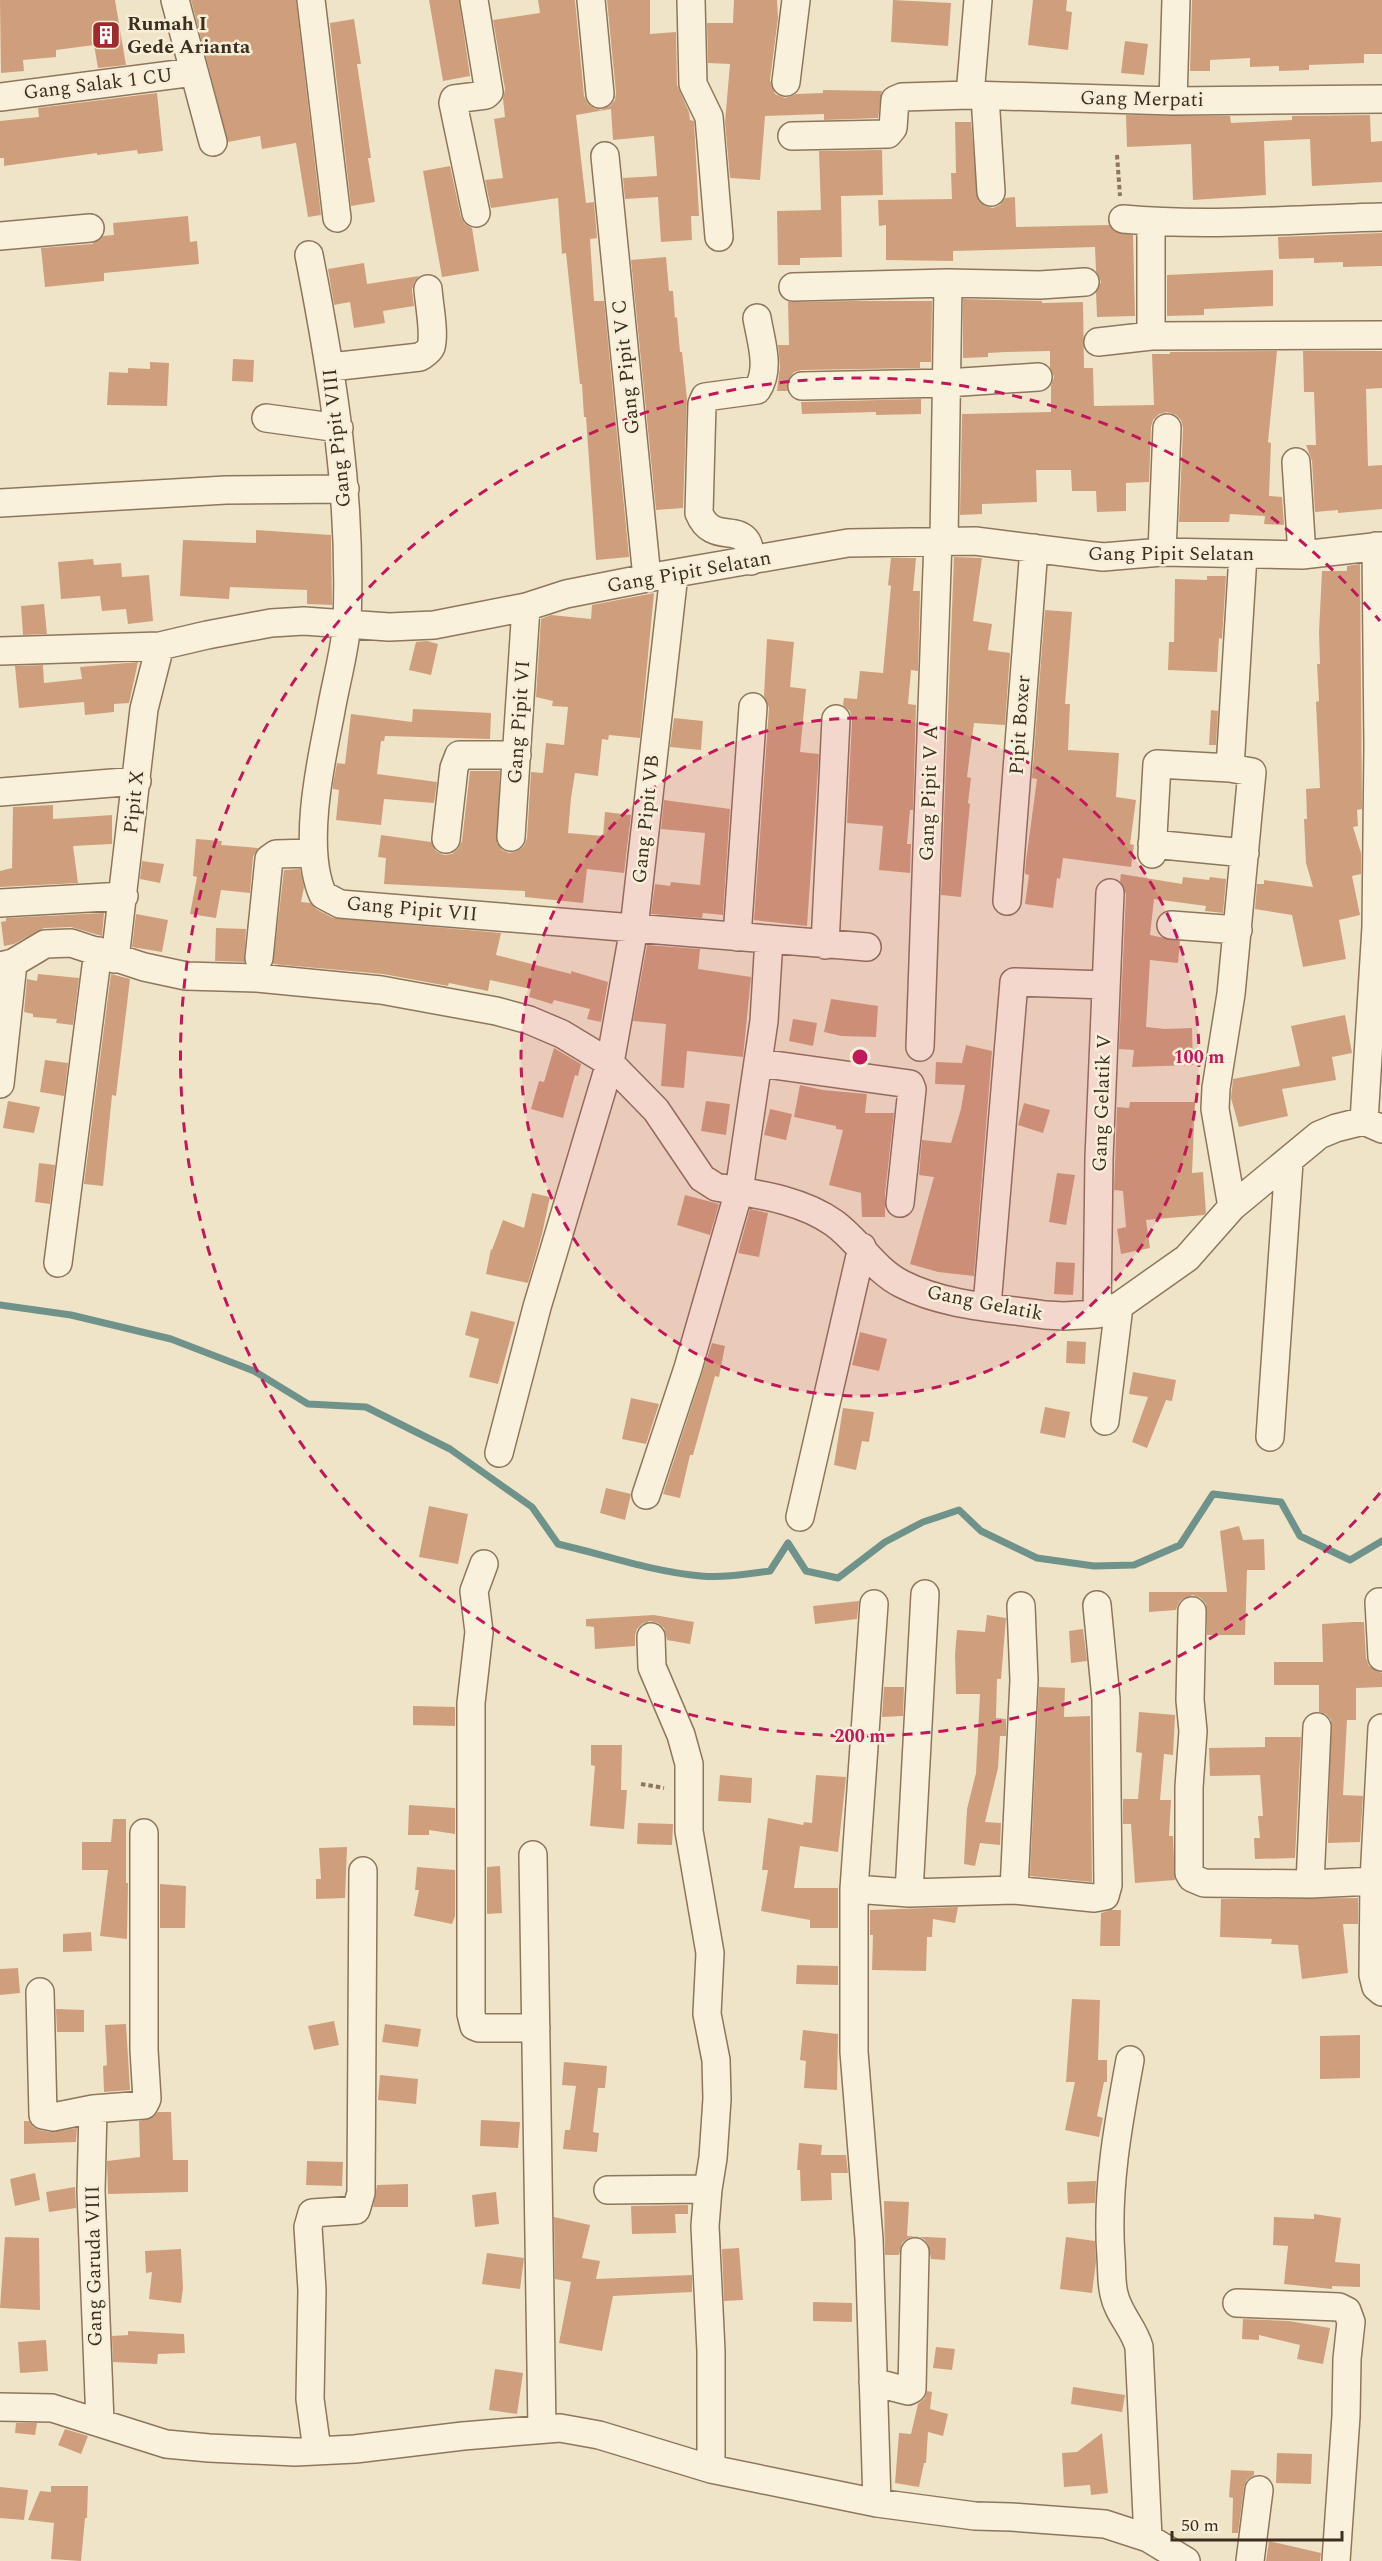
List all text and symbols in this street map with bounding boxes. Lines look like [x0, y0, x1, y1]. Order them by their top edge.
place label: Rumah I Gede Arianta [127, 9, 251, 62]
building icon: Rumah I Gede Arianta [90, 19, 122, 51]
street label: Gang Salak 1 CU [22, 60, 174, 108]
street label: Gang Merpati [1080, 83, 1204, 115]
street label: Gang Pipit V C [604, 298, 648, 436]
street label: Gang Pipit VIII [315, 367, 359, 509]
street label: Gang Pipit Selatan [1088, 539, 1254, 569]
street label: Gang Pipit Selatan [605, 543, 773, 601]
street label: Gang Pipit VI [500, 659, 538, 785]
street label: Pipit Boxer [1002, 674, 1038, 776]
street label: Gang Pipit V A [912, 724, 946, 862]
street label: Gang Pipit VB [624, 753, 668, 885]
street label: Pipit X [116, 769, 152, 835]
street label: Gang Pipit VII [345, 888, 479, 930]
street label: Gang Gelatik V [1085, 1034, 1119, 1172]
text: 100 m [1173, 1044, 1225, 1071]
centre of rings [850, 1047, 870, 1067]
street label: Gang Gelatik [924, 1277, 1046, 1329]
text: 200 m [834, 1723, 886, 1750]
street label: Gang Garuda VIII [78, 2185, 110, 2347]
scale bar [1172, 2504, 1342, 2542]
text: 50 m [1181, 2512, 1219, 2539]

